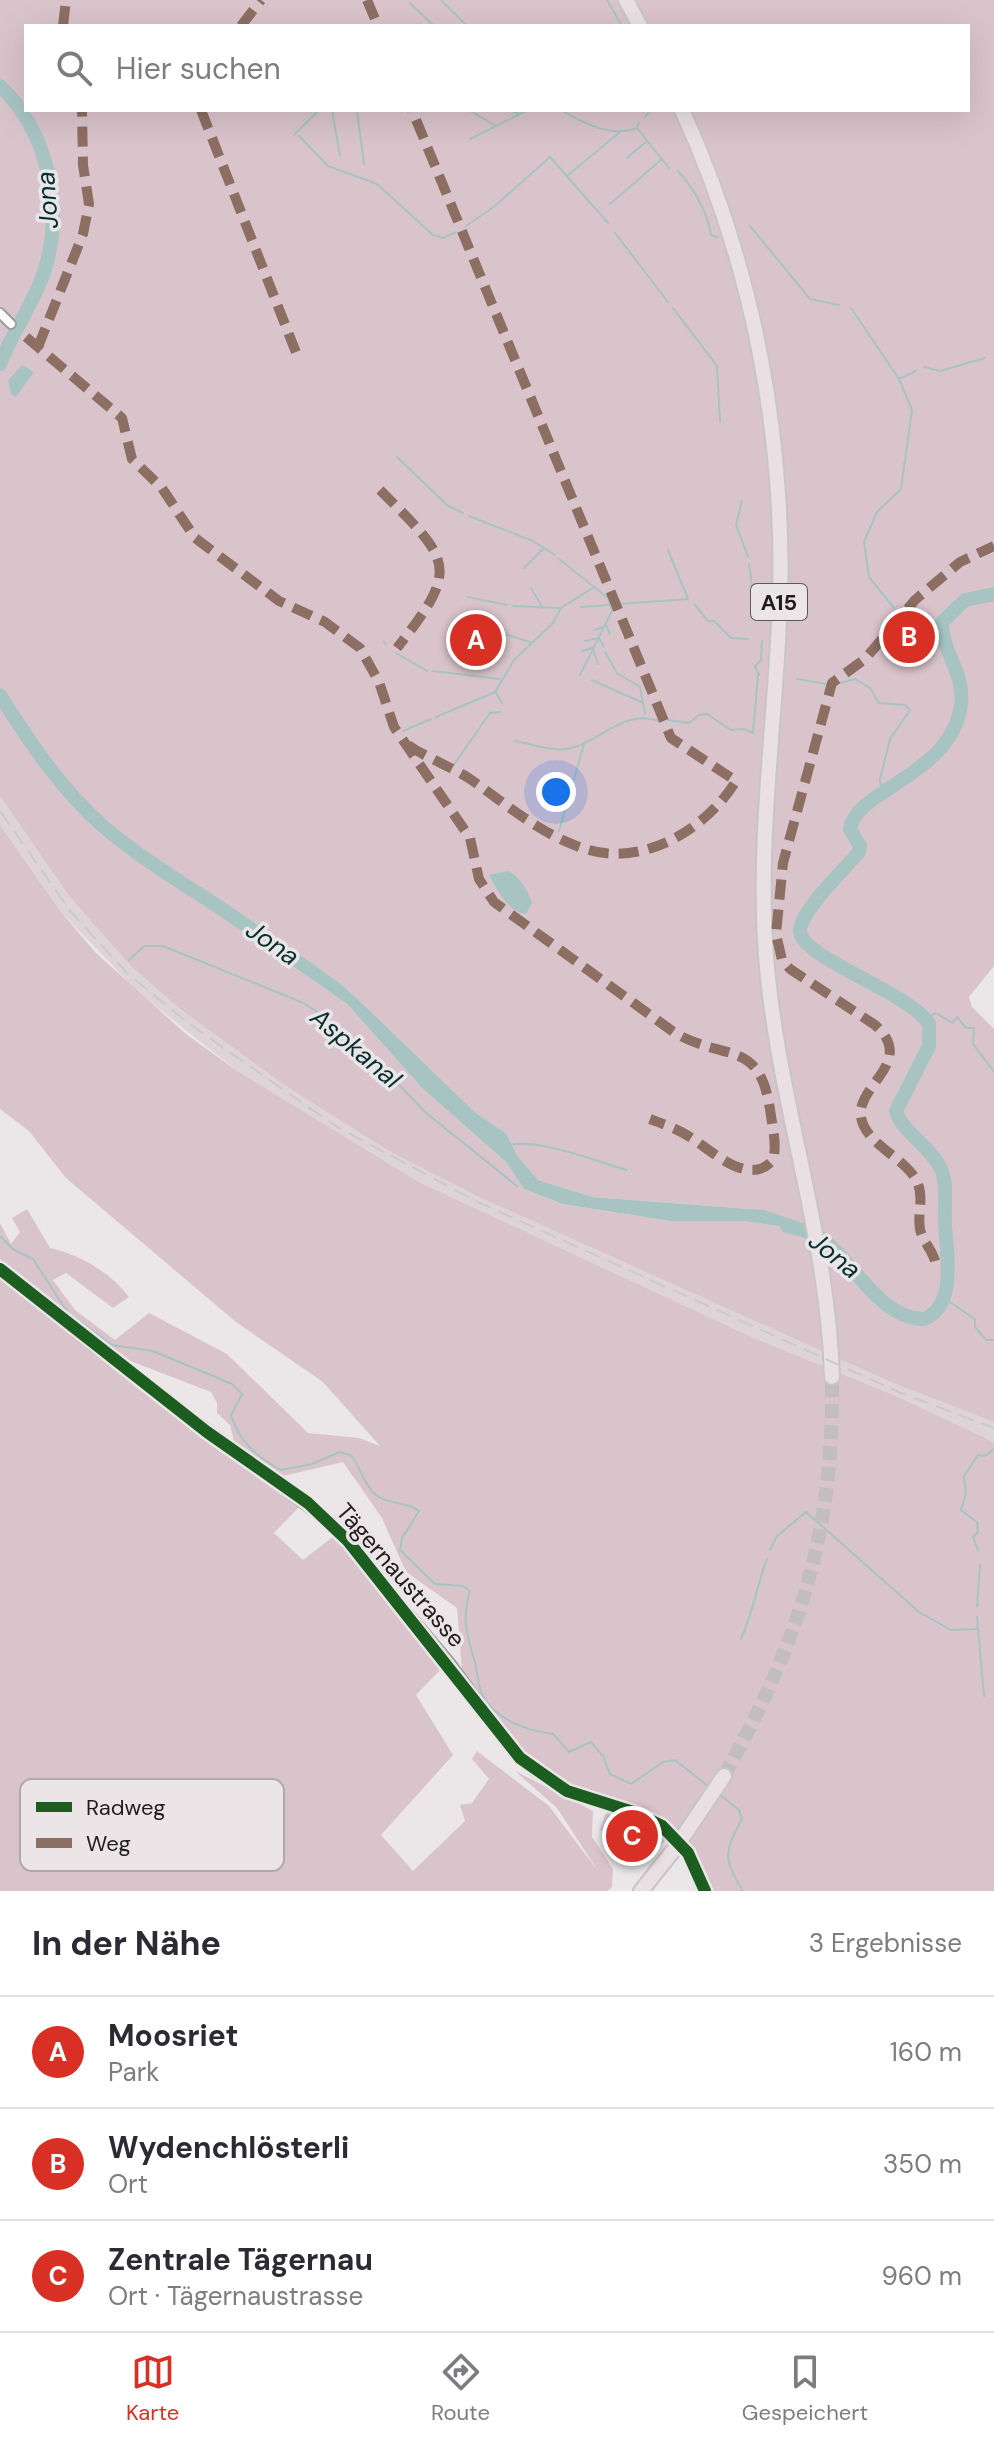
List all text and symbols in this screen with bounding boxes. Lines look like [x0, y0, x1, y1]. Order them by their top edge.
search box [24, 24, 970, 112]
icon: search [52, 46, 96, 90]
text: Hier suchen [116, 49, 281, 88]
water label: Jona [28, 170, 66, 230]
road number: A15 [751, 584, 807, 620]
pin: B [883, 607, 935, 667]
pin: A [450, 610, 502, 670]
your location [536, 772, 576, 812]
water label: Jona [240, 913, 306, 973]
water label: Aspkanal [303, 999, 409, 1097]
water label: Jona [802, 1224, 868, 1286]
street label: Tägernaustrasse [330, 1496, 472, 1654]
legend [20, 1779, 284, 1871]
text: Radweg [86, 1793, 166, 1822]
pin: C [606, 1806, 658, 1866]
text: Weg [86, 1829, 131, 1858]
text: In der Nähe [32, 1921, 221, 1966]
text: 3 Ergebnisse [809, 1926, 962, 1960]
text: Moosriet [108, 2016, 238, 2055]
text: A [49, 2035, 67, 2069]
text: 160 m [890, 2035, 962, 2069]
text: Park [108, 2055, 159, 2089]
text: Wydenchlösterli [108, 2128, 349, 2167]
text: B [50, 2147, 66, 2181]
text: 350 m [883, 2147, 962, 2181]
text: Ort [108, 2167, 148, 2201]
text: Zentrale Tägernau [108, 2240, 373, 2279]
text: C [48, 2259, 68, 2293]
text: 960 m [881, 2259, 962, 2293]
text: Ort · Tägernaustrasse [108, 2279, 363, 2313]
tab: Karte [126, 2350, 179, 2427]
tab: Route [431, 2350, 490, 2427]
tab: Gespeichert [742, 2350, 868, 2427]

